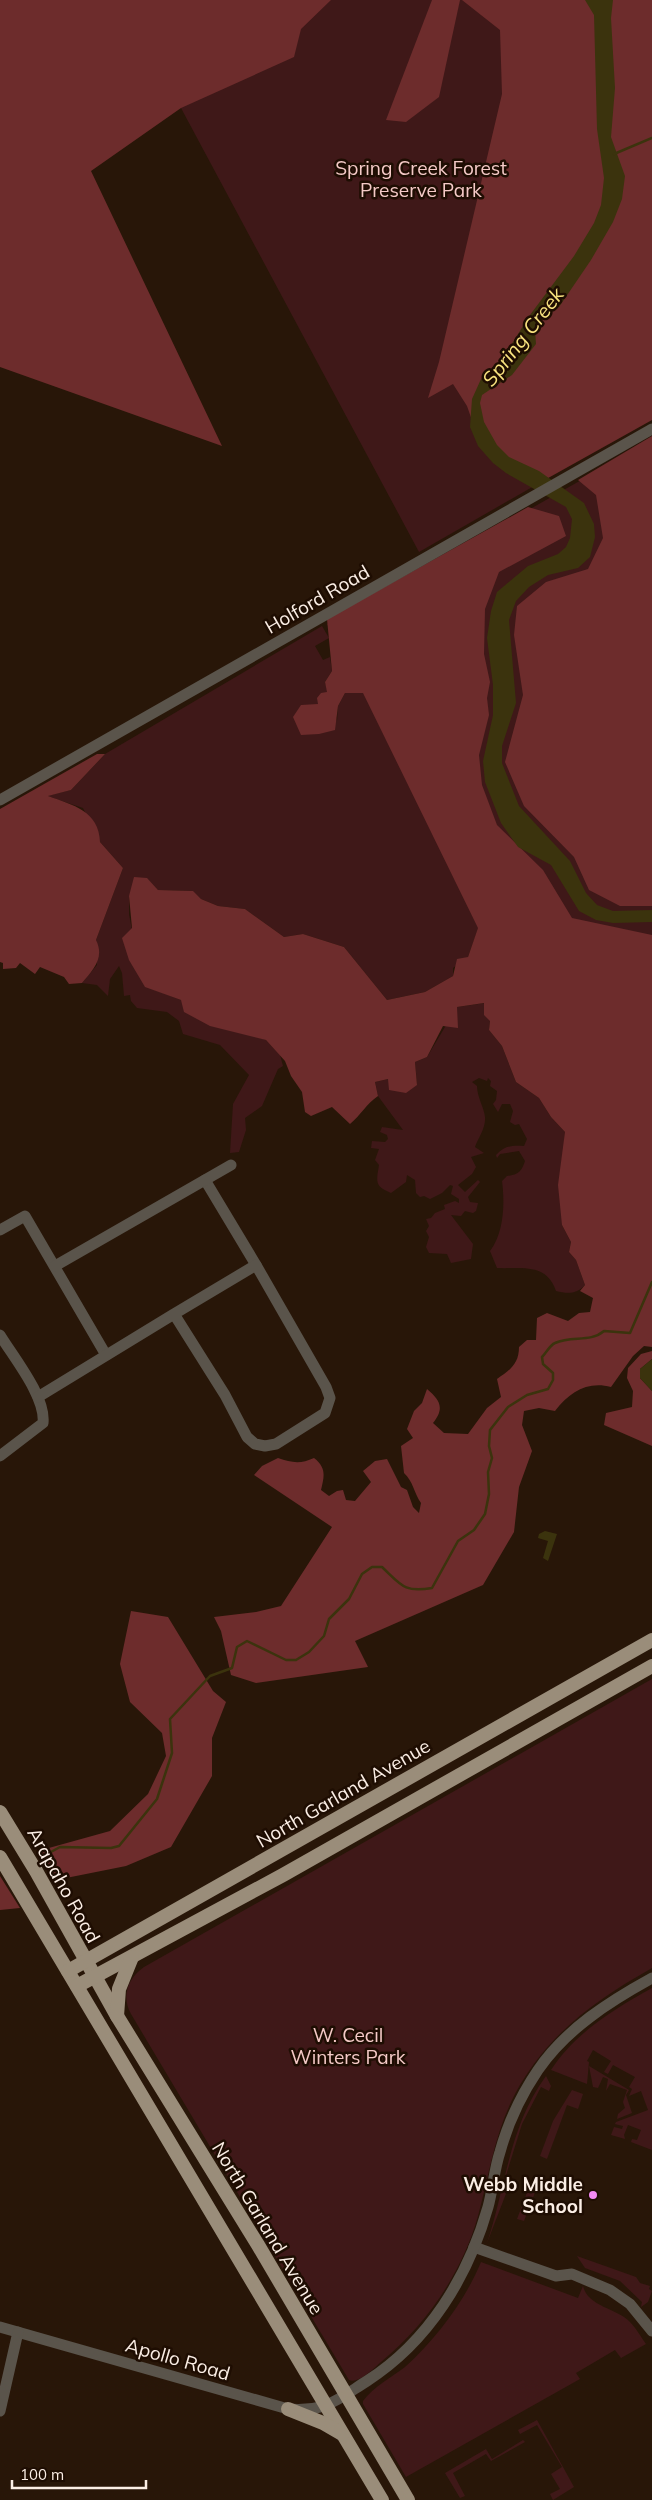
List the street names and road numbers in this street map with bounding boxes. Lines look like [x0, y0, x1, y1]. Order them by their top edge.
street label: Holford Road [260, 559, 374, 639]
street label: North Garland Avenue [252, 1733, 434, 1853]
street label: Arapaho Road [22, 1823, 106, 1947]
street label: North Garland Avenue [207, 2137, 329, 2319]
street label: Apollo Road [123, 2333, 233, 2385]

